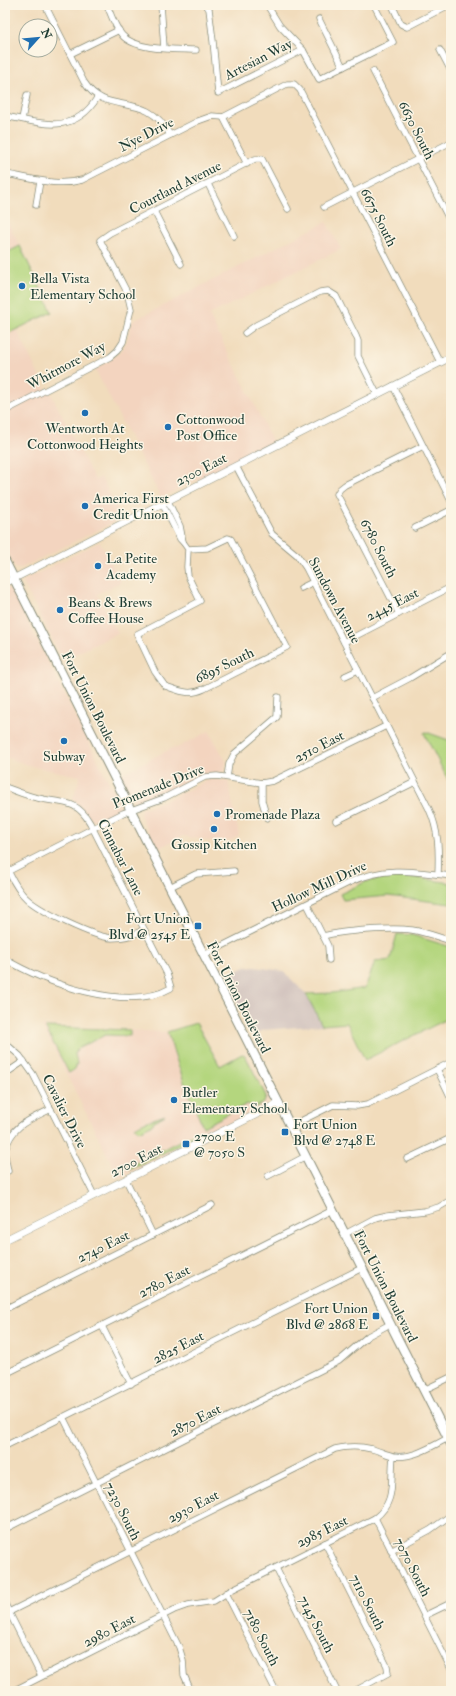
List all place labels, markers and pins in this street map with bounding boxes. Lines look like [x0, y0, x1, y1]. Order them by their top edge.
place label: Bella Vista Elementary School [30, 270, 136, 304]
marker: Bella Vista Elementary School [17, 281, 27, 291]
marker: Wentworth At Cottonwood Heights [80, 408, 90, 418]
place label: Cottonwood Post Office [176, 411, 245, 444]
place label: Wentworth At Cottonwood Heights [27, 420, 143, 453]
marker: Cottonwood Post Office [163, 422, 173, 432]
place label: America First Credit Union [92, 490, 169, 523]
marker: America First Credit Union [80, 501, 90, 511]
place label: La Petite Academy [105, 550, 157, 584]
marker: La Petite Academy [93, 561, 103, 571]
place label: Beans & Brews Coffee House [68, 594, 152, 627]
marker: Beans & Brews Coffee House [55, 605, 65, 615]
marker: Subway [59, 736, 69, 746]
place label: Subway [43, 748, 86, 766]
place label: Promenade Plaza [225, 806, 321, 823]
marker: Promenade Plaza [212, 809, 222, 819]
marker: Gossip Kitchen [209, 824, 219, 834]
place label: Gossip Kitchen [171, 836, 257, 854]
place label: Fort Union Blvd @ 2545 E [108, 910, 190, 943]
marker: Fort Union Blvd @ 2545 E [193, 921, 203, 931]
place label: Butler Elementary School [182, 1084, 288, 1118]
marker: Butler Elementary School [169, 1095, 179, 1105]
place label: Fort Union Blvd @ 2748 E [293, 1116, 375, 1149]
marker: Fort Union Blvd @ 2748 E [280, 1127, 290, 1137]
place label: 2700 E @ 7050 S [194, 1128, 245, 1161]
marker: 2700 E @ 7050 S [181, 1139, 191, 1149]
place label: Fort Union Blvd @ 2868 E [286, 1300, 368, 1333]
marker: Fort Union Blvd @ 2868 E [371, 1311, 381, 1321]

